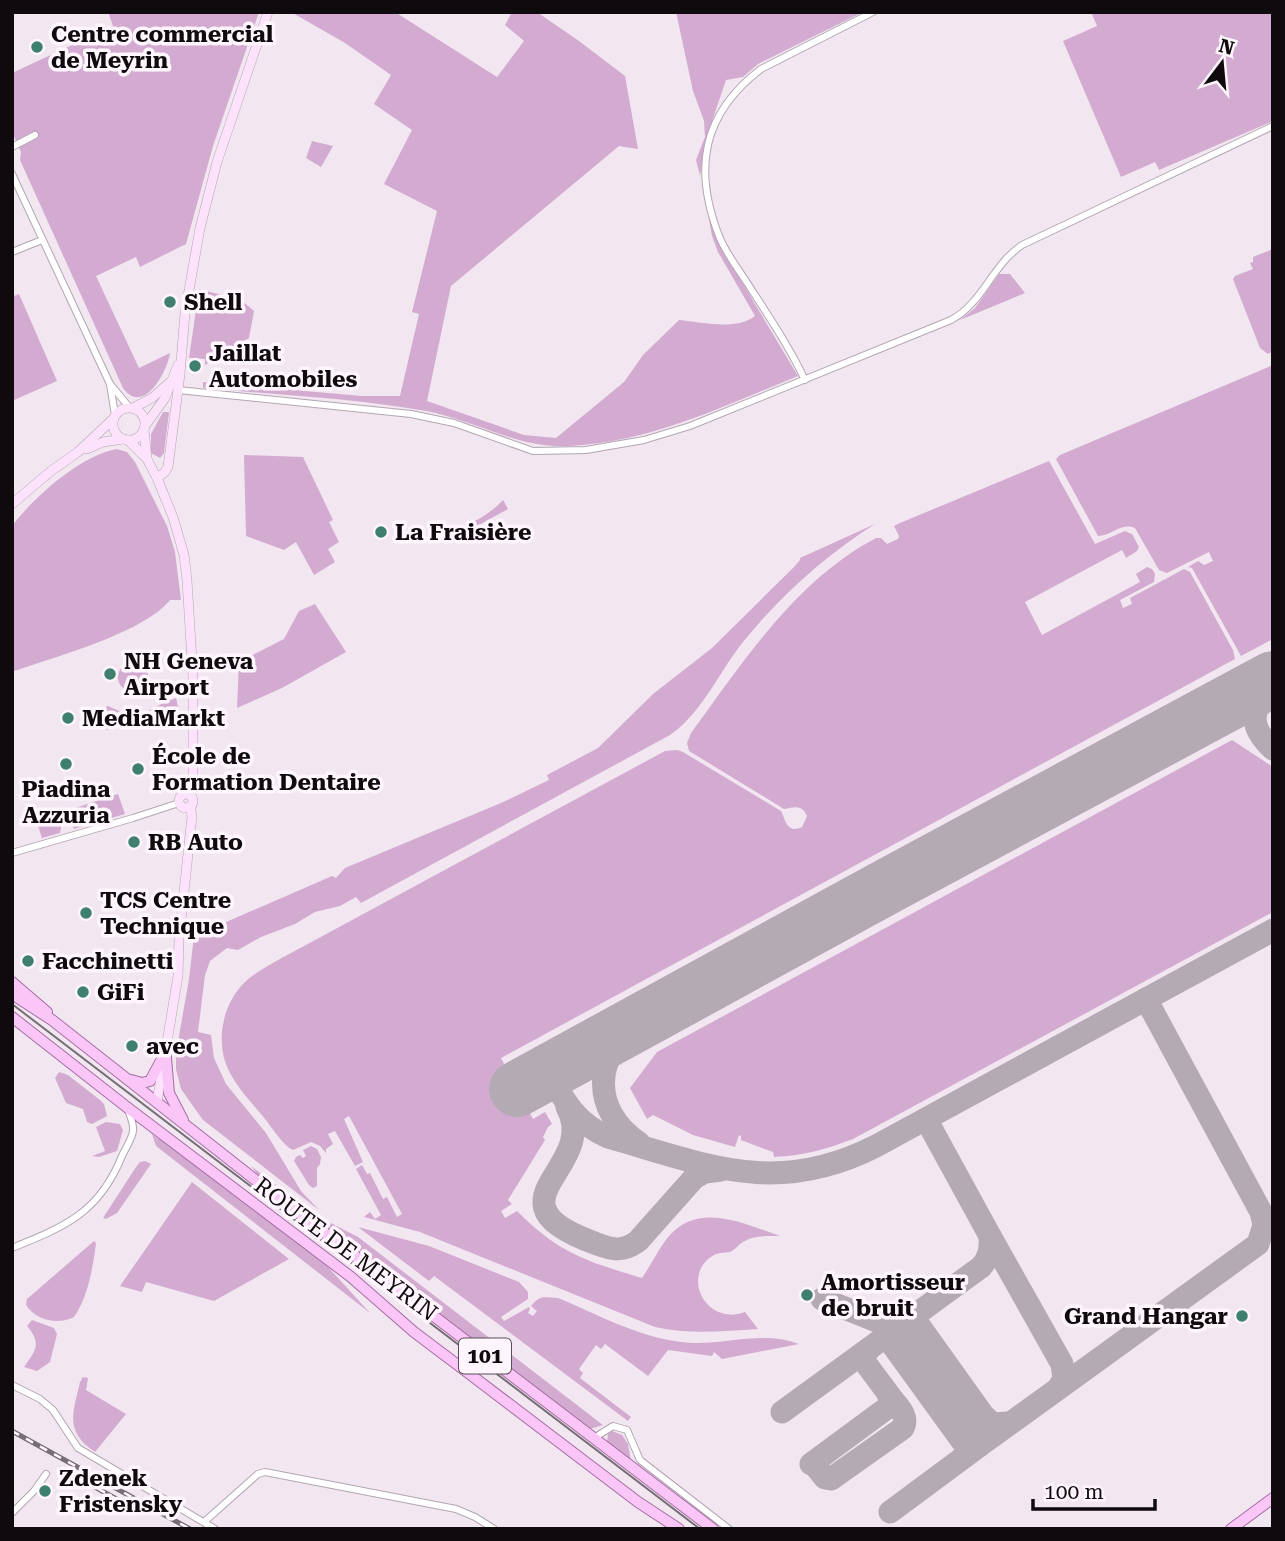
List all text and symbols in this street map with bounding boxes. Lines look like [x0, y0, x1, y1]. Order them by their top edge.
place label: Centre commercial de Meyrin [51, 21, 274, 74]
north arrow [1187, 28, 1257, 98]
text: N [1216, 34, 1237, 60]
marker: Centre commercial de Meyrin [29, 39, 45, 55]
place label: Shell [184, 289, 243, 316]
marker: Shell [162, 294, 178, 310]
place label: Jaillat Automobiles [209, 340, 357, 393]
marker: Jaillat Automobiles [187, 358, 203, 374]
place label: La Fraisière [395, 519, 532, 546]
marker: La Fraisière [373, 524, 389, 540]
place label: NH Geneva Airport [124, 648, 254, 701]
marker: NH Geneva Airport [102, 666, 118, 682]
place label: MediaMarkt [82, 705, 225, 732]
marker: MediaMarkt [60, 710, 76, 726]
place label: École de Formation Dentaire [152, 742, 381, 796]
marker: Piadina Azzuria [58, 756, 74, 772]
marker: École de Formation Dentaire [130, 761, 146, 777]
place label: Piadina Azzuria [21, 776, 111, 829]
place label: RB Auto [148, 829, 243, 856]
marker: RB Auto [126, 834, 142, 850]
place label: TCS Centre Technique [100, 887, 231, 940]
marker: TCS Centre Technique [78, 905, 94, 921]
place label: Facchinetti [42, 948, 174, 975]
marker: Facchinetti [20, 953, 36, 969]
place label: GiFi [97, 979, 145, 1006]
marker: GiFi [75, 984, 91, 1000]
place label: avec [146, 1033, 199, 1060]
marker: avec [124, 1038, 140, 1054]
street label: ROUTE DE MEYRIN [249, 1172, 442, 1327]
place label: Amortisseur de bruit [821, 1269, 965, 1322]
marker: Amortisseur de bruit [799, 1287, 815, 1303]
place label: Grand Hangar [1064, 1303, 1228, 1330]
marker: Grand Hangar [1234, 1308, 1250, 1324]
road number: 101 [459, 1338, 511, 1374]
place label: Zdenek Fristensky [59, 1465, 183, 1518]
scale bar [1033, 1468, 1156, 1512]
text: 100 m [1044, 1480, 1104, 1504]
marker: Zdenek Fristensky [37, 1483, 53, 1499]

